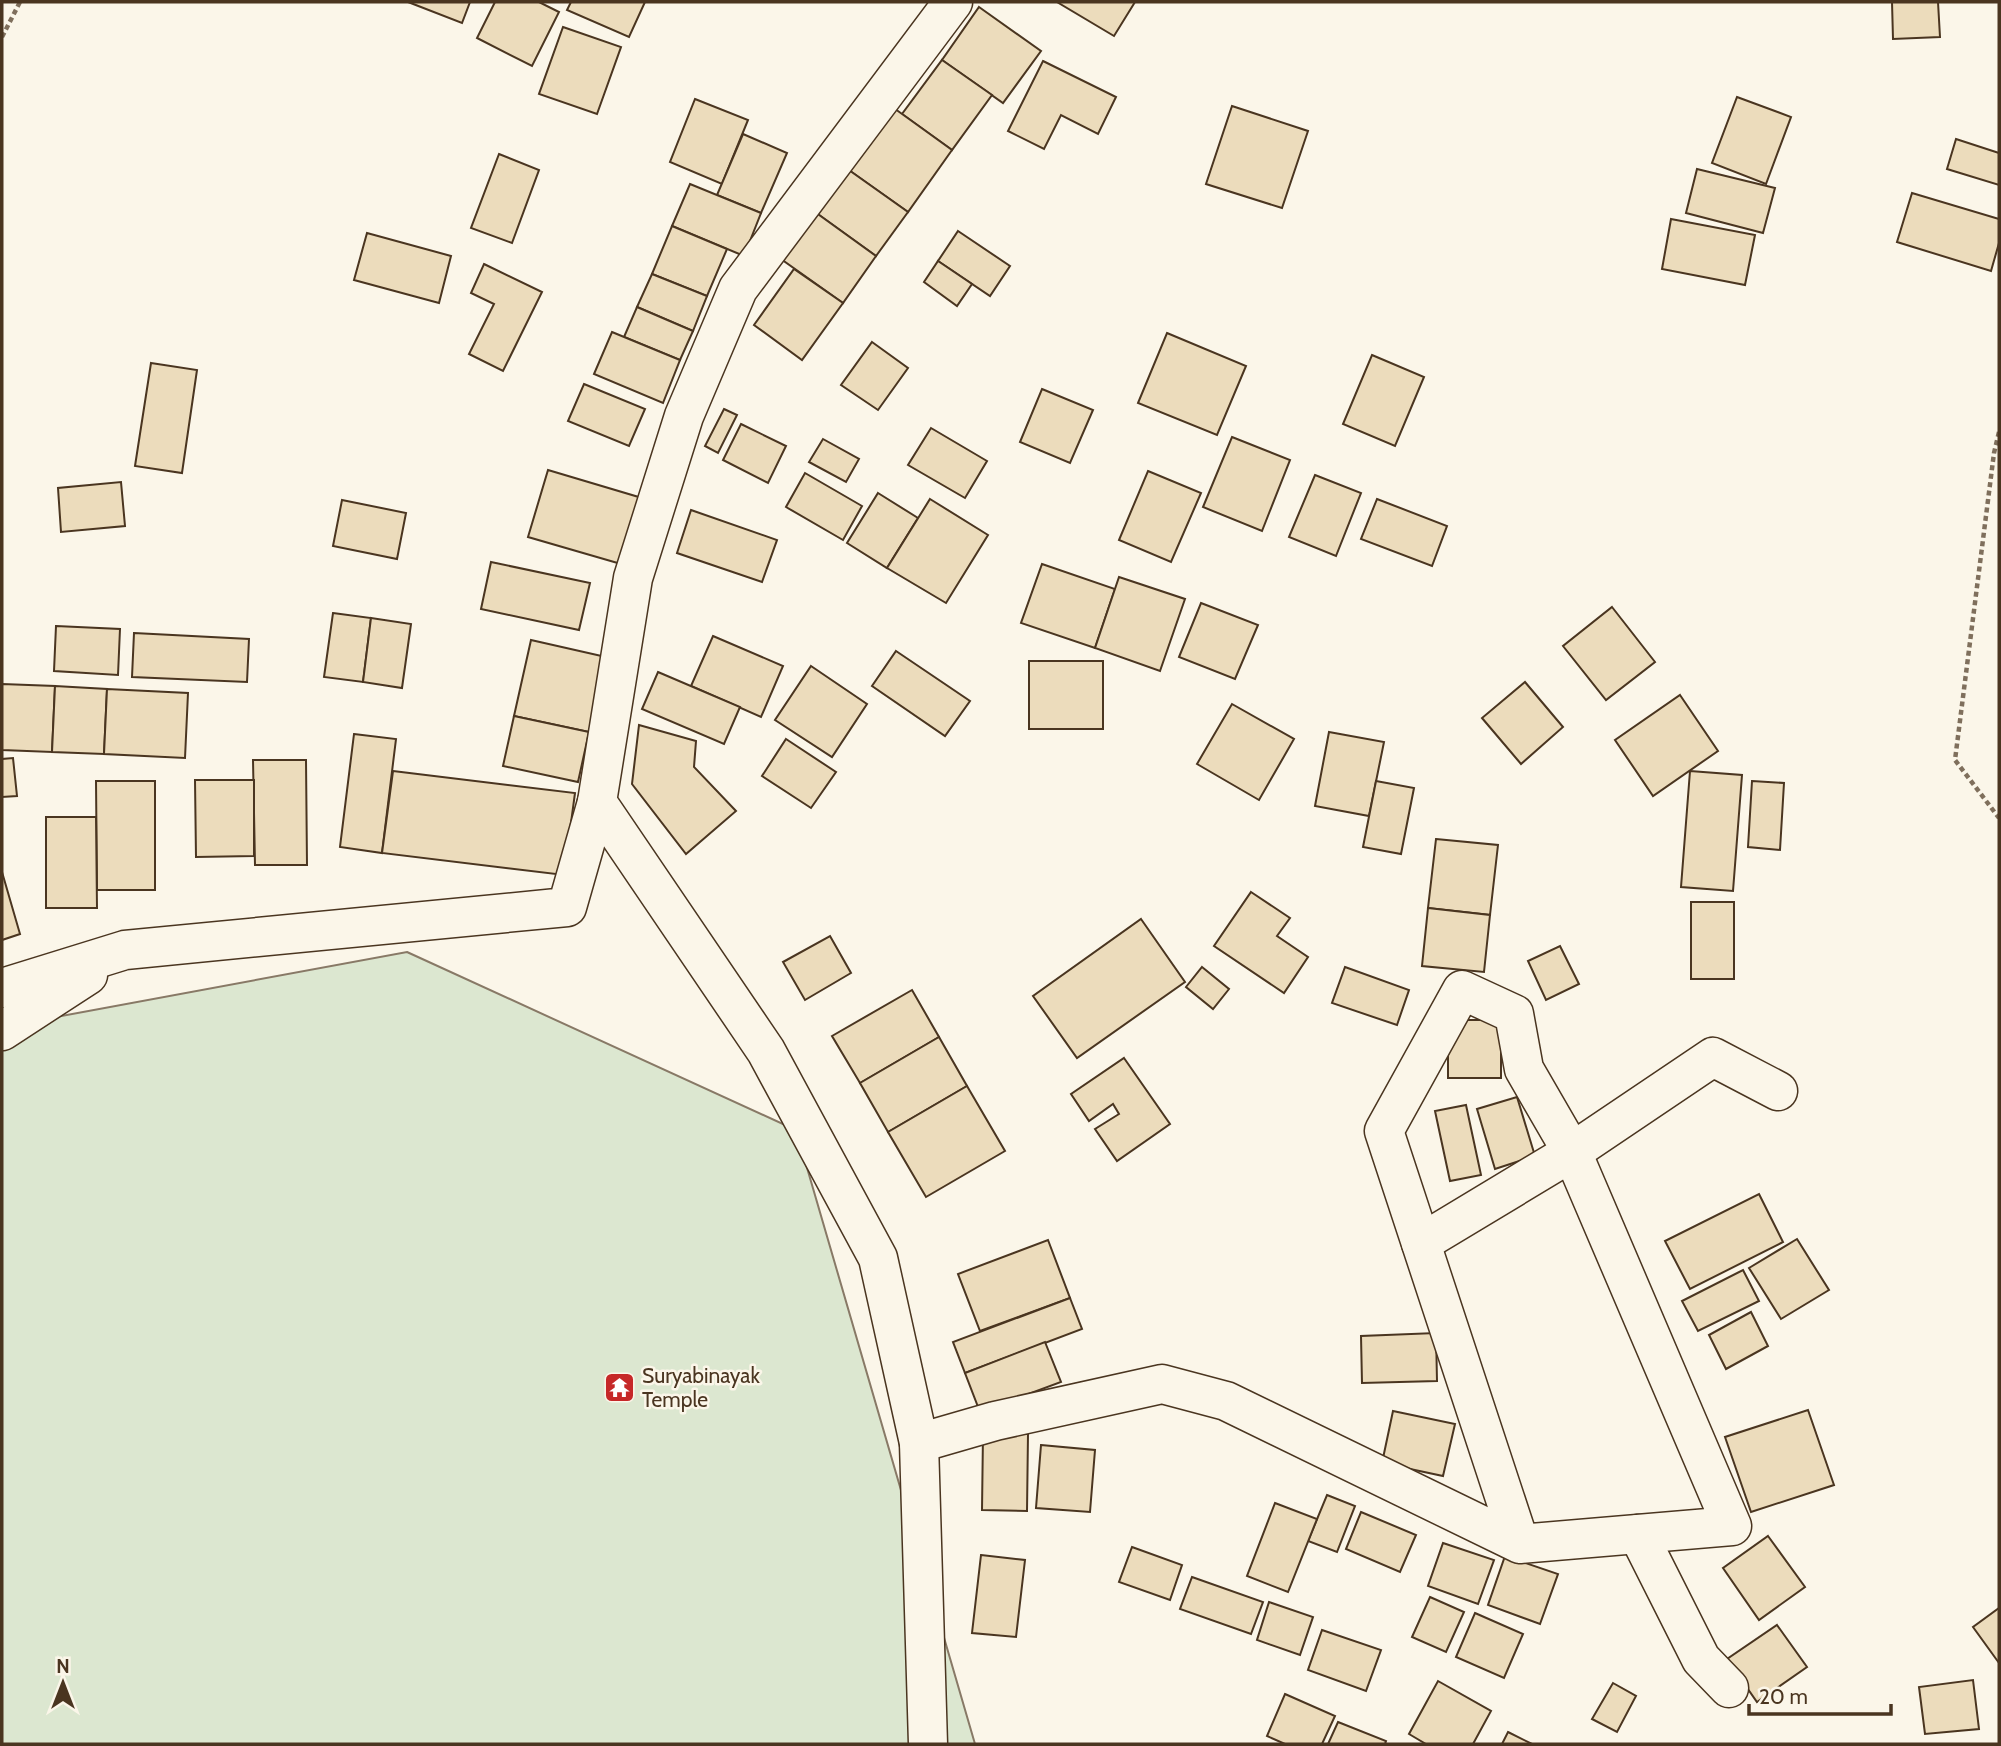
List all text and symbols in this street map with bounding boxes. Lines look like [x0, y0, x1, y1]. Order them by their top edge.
place label: Suryabinayak Temple [642, 1363, 760, 1412]
temple icon: Suryabinayak Temple [602, 1371, 636, 1405]
north arrow [28, 1648, 98, 1718]
text: N [56, 1655, 70, 1678]
scale bar [1749, 1672, 1891, 1716]
text: 20 m [1759, 1684, 1808, 1709]

